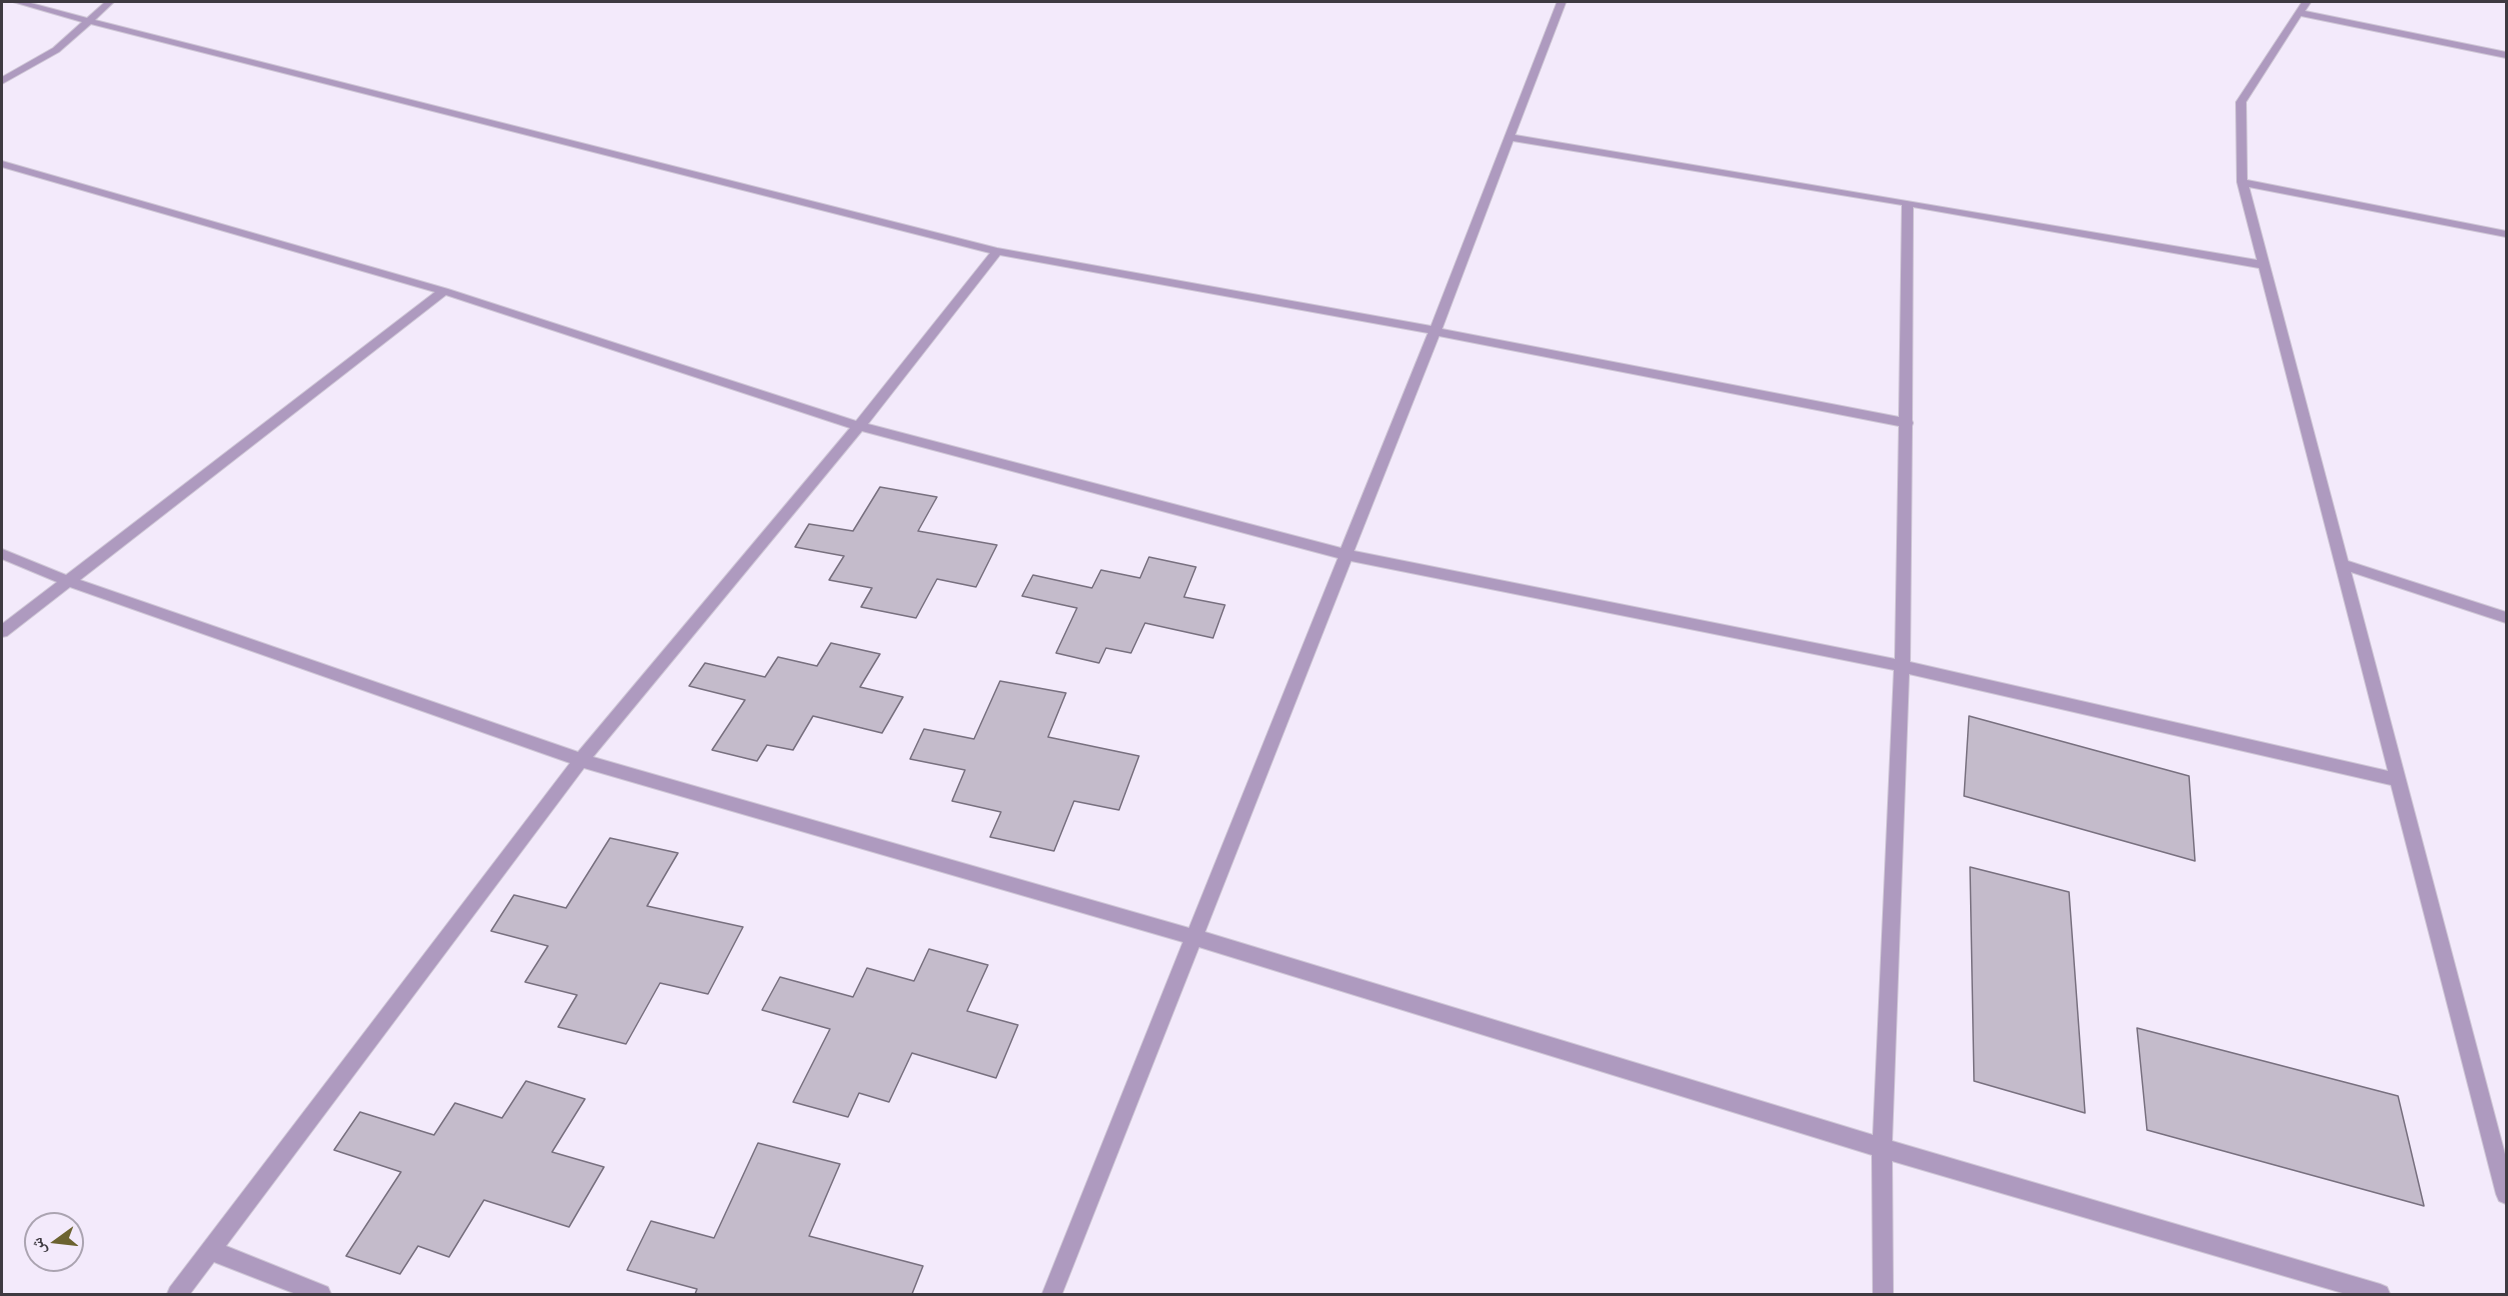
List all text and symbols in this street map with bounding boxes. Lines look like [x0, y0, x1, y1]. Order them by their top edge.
north arrow [24, 1212, 84, 1272]
text: ش [27, 1236, 49, 1257]

